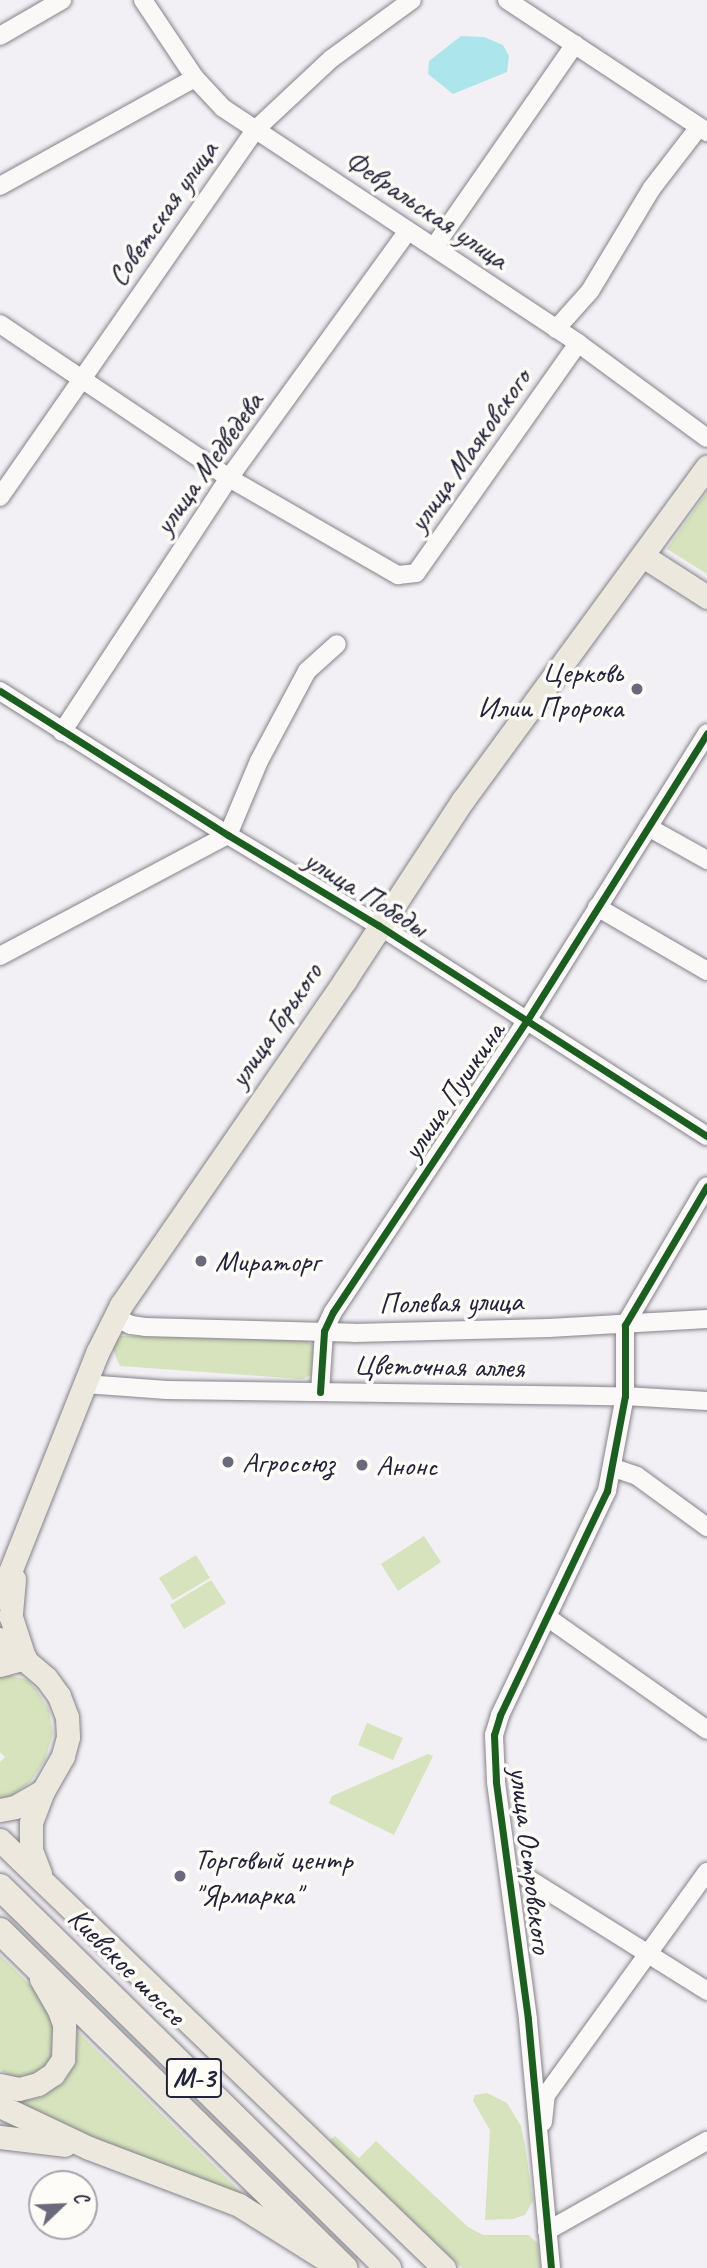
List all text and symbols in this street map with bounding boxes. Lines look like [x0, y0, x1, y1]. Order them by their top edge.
street label: Советская улица [98, 132, 226, 294]
street label: Февральская улица [338, 141, 516, 277]
street label: улица Маяковского [399, 361, 539, 539]
street label: улица Медведева [146, 385, 270, 541]
place label: Церковь Илии Пророка [477, 654, 623, 724]
marker: Церковь Илии Пророка [629, 681, 645, 697]
street label: улица Победы [298, 841, 434, 945]
street label: улица Горького [221, 956, 329, 1094]
street label: улица Пушкина [393, 1015, 513, 1167]
place label: Мираторг [215, 1243, 319, 1279]
marker: Мираторг [193, 1253, 209, 1269]
street label: Полевая улица [378, 1283, 524, 1321]
street label: Цветочная аллея [352, 1346, 526, 1386]
place label: Агросоюз [242, 1444, 334, 1480]
place label: Анонс [376, 1447, 437, 1483]
marker: Агросоюз [220, 1454, 236, 1470]
marker: Анонс [354, 1457, 370, 1473]
street label: улица Островского [502, 1763, 560, 1957]
place label: Торговый центр "Ярмарка" [194, 1841, 352, 1912]
marker: Торговый центр "Ярмарка" [172, 1868, 188, 1884]
street label: Киевское шоссе [61, 1900, 193, 2032]
road number: М-3 [164, 2054, 224, 2102]
north arrow [28, 2170, 98, 2240]
text: С [68, 2189, 93, 2207]

